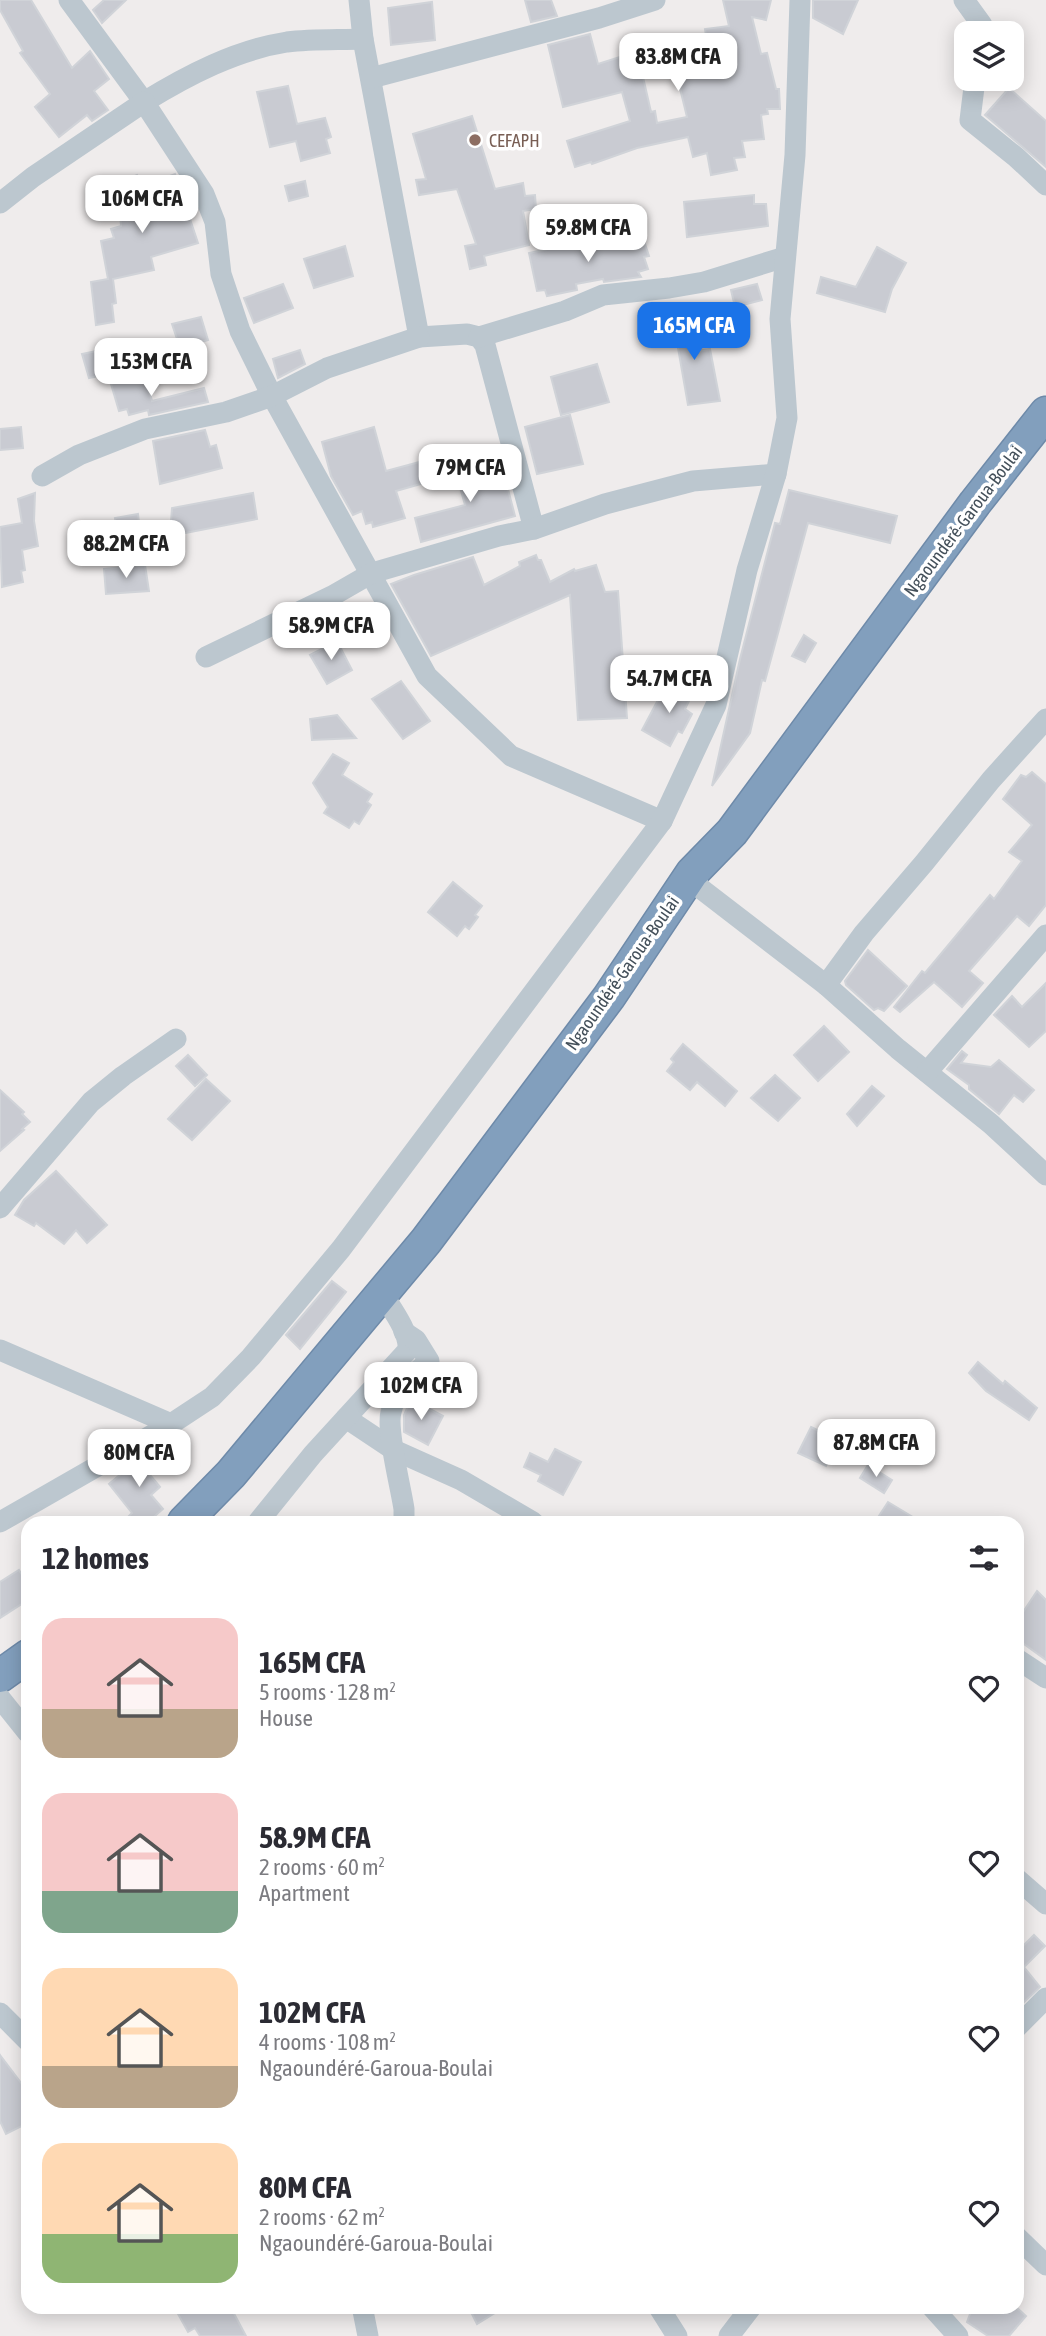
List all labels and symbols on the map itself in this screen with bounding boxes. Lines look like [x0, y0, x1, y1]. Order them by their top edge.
pin: 83.8M CFA [598, 34, 758, 93]
place label: CEFAPH [489, 130, 540, 151]
marker: CEFAPH [467, 132, 483, 148]
pin: 106M CFA [70, 176, 214, 235]
pin: 59.8M CFA [508, 204, 668, 264]
pin: 165M CFA [622, 302, 766, 362]
pin: 153M CFA [79, 338, 223, 398]
street label: Ngaoundéré-Garoua-Boulai [900, 442, 1026, 600]
pin: 79M CFA [405, 444, 535, 504]
pin: 88.2M CFA [46, 520, 206, 580]
pin: 58.9M CFA [251, 602, 411, 662]
pin: 54.7M CFA [589, 656, 749, 715]
street label: Ngaoundéré-Garoua-Boulai [561, 892, 683, 1054]
pin: 102M CFA [349, 1362, 493, 1422]
pin: 87.8M CFA [796, 1420, 956, 1479]
pin: 80M CFA [74, 1430, 204, 1489]

